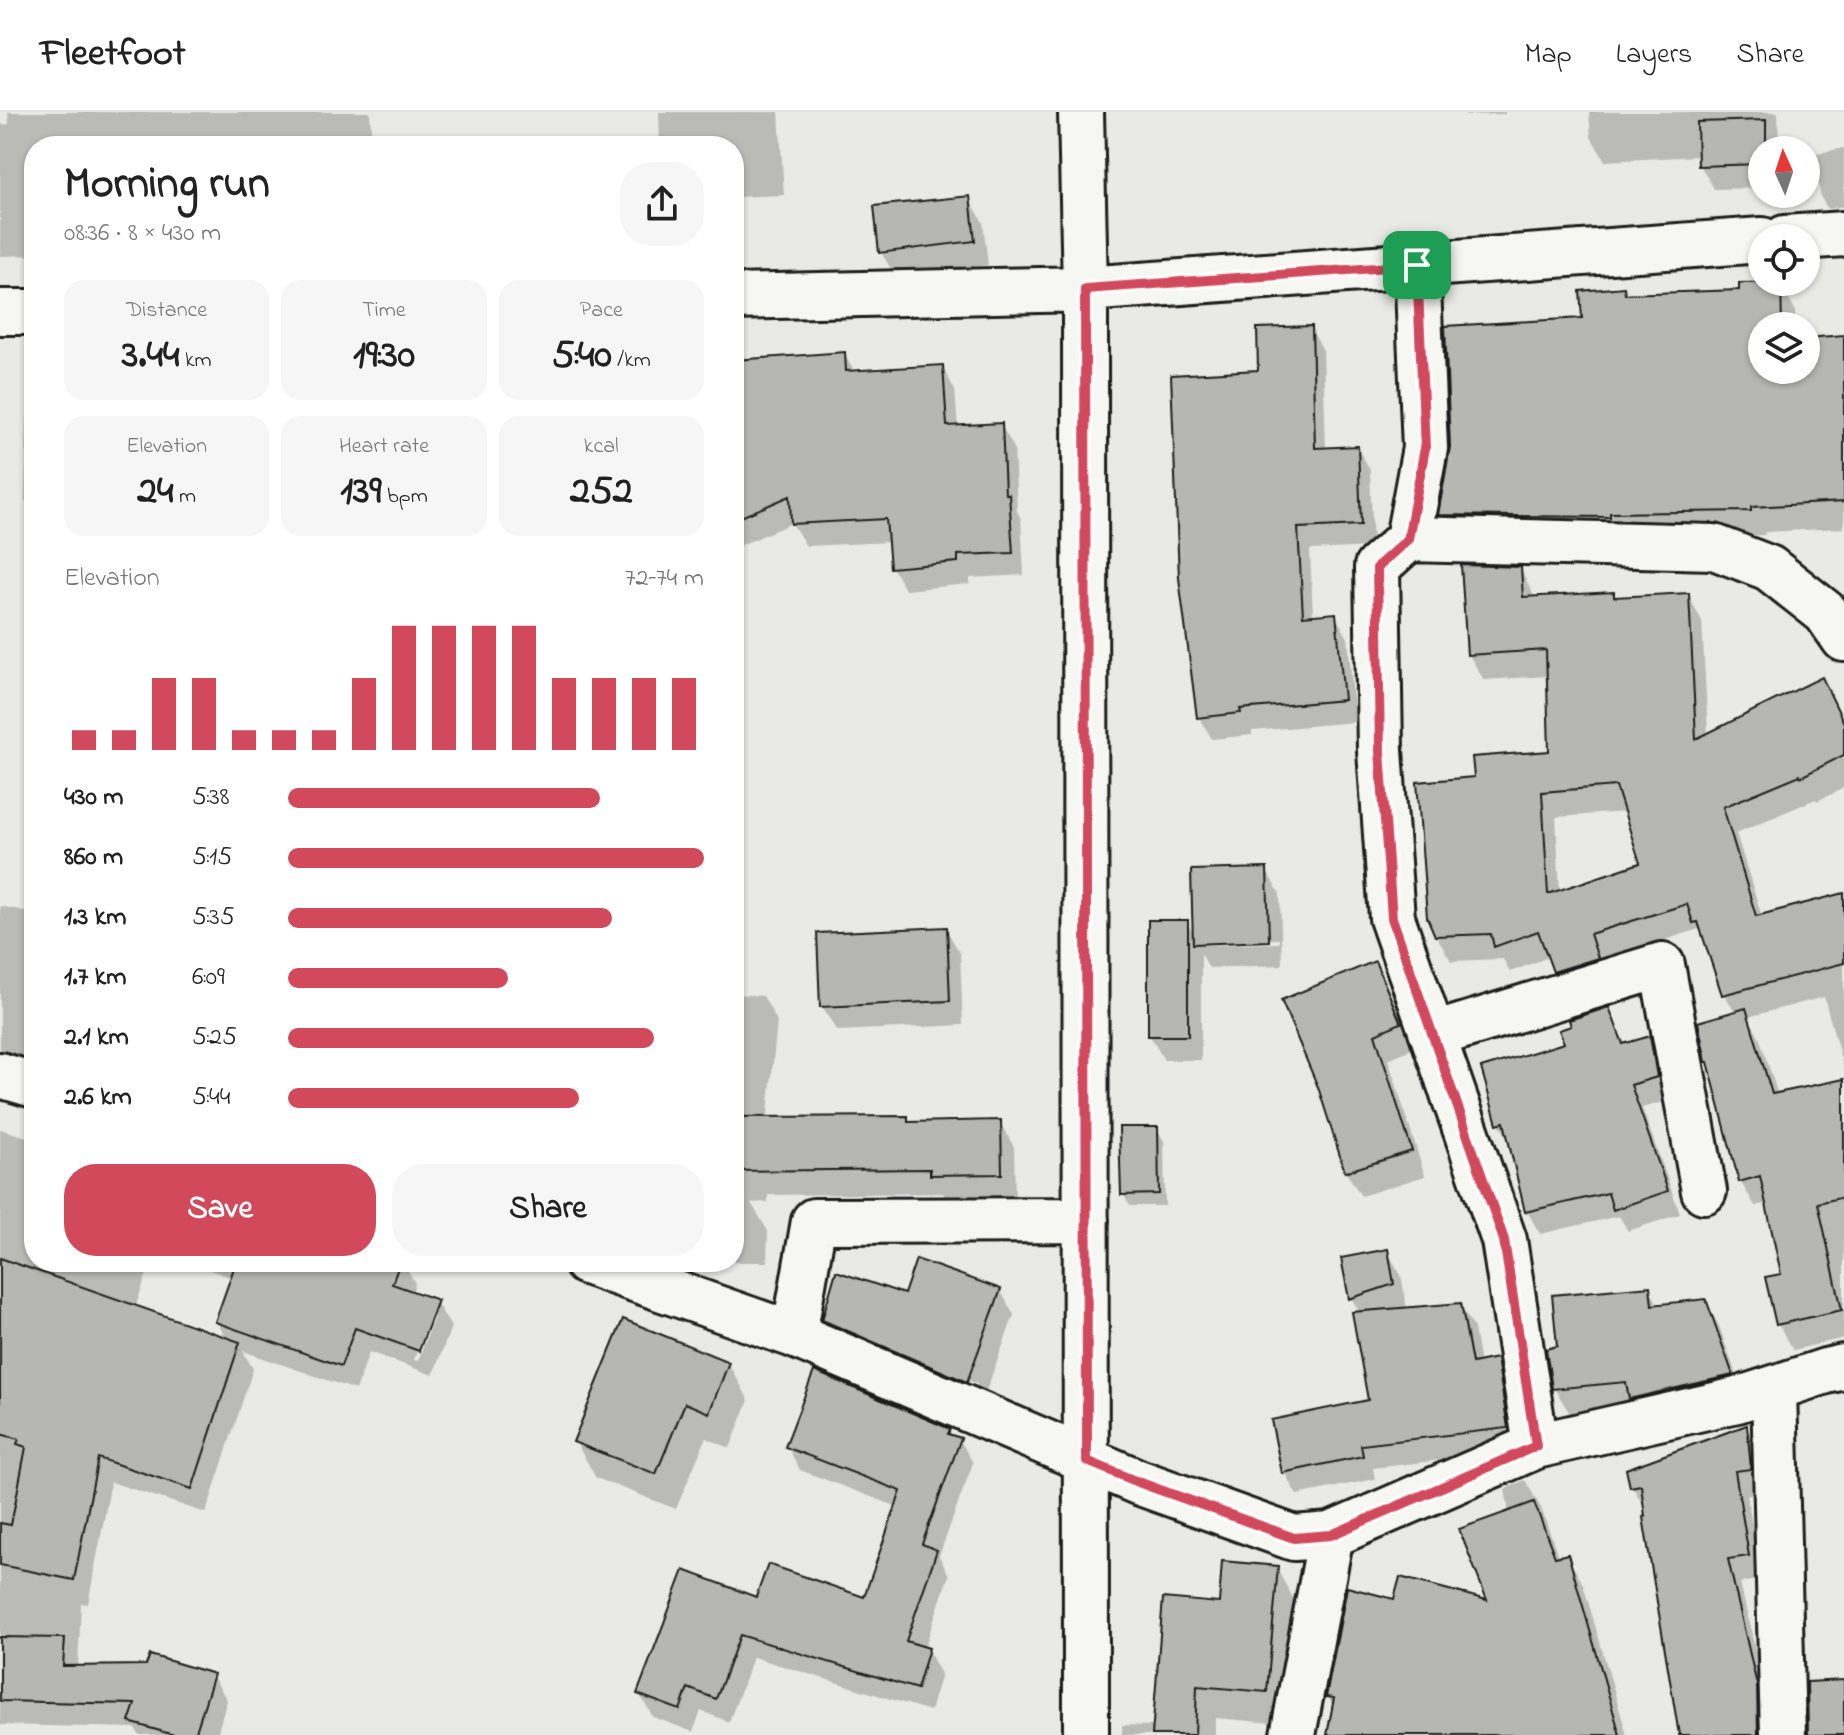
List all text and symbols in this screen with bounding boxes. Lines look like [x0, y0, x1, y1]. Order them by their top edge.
text: Fleetfoot [40, 27, 185, 83]
text: Map [1524, 35, 1572, 76]
text: Layers [1616, 35, 1692, 76]
text: Share [1736, 35, 1804, 76]
north arrow [1748, 136, 1820, 208]
map controls [1748, 136, 1820, 384]
text: Morning run [64, 153, 270, 217]
button: share [620, 162, 704, 246]
text: 08:36 · 8 × 430 m [64, 215, 221, 253]
button: locate [1748, 224, 1820, 296]
pin [1383, 231, 1451, 299]
icon: arrive [1395, 243, 1439, 287]
text: Distance [126, 295, 207, 327]
text: Time [362, 295, 406, 327]
text: Pace [580, 295, 623, 327]
button: layers [1748, 312, 1820, 384]
text: 3.44 [122, 327, 179, 386]
text: 19:30 [353, 327, 415, 386]
text: 5:40 [552, 327, 612, 386]
text: km [179, 345, 212, 377]
text: /km [612, 345, 651, 377]
text: Elevation [126, 431, 207, 463]
text: Heart rate [339, 431, 429, 463]
text: kcal [584, 431, 619, 463]
text: 24 [137, 463, 174, 522]
text: 139 [340, 463, 382, 522]
text: 252 [570, 463, 633, 522]
text: m [174, 481, 196, 513]
text: bpm [382, 481, 428, 513]
text: Elevation [64, 560, 160, 598]
text: 72–74 m [625, 560, 704, 598]
text: 430 m [64, 779, 123, 817]
text: 5:38 [192, 779, 230, 817]
text: 860 m [64, 839, 123, 877]
text: 5:15 [192, 839, 232, 877]
text: 1.3 km [64, 899, 126, 937]
text: 5:35 [192, 899, 235, 937]
text: 1.7 km [64, 959, 126, 997]
text: 6:09 [192, 959, 225, 997]
text: 2.1 km [64, 1019, 129, 1057]
text: 5:25 [192, 1019, 237, 1057]
text: 2.6 km [64, 1079, 132, 1117]
text: 5:44 [192, 1079, 231, 1117]
button: Save [64, 1164, 376, 1256]
button: Share [392, 1164, 704, 1256]

